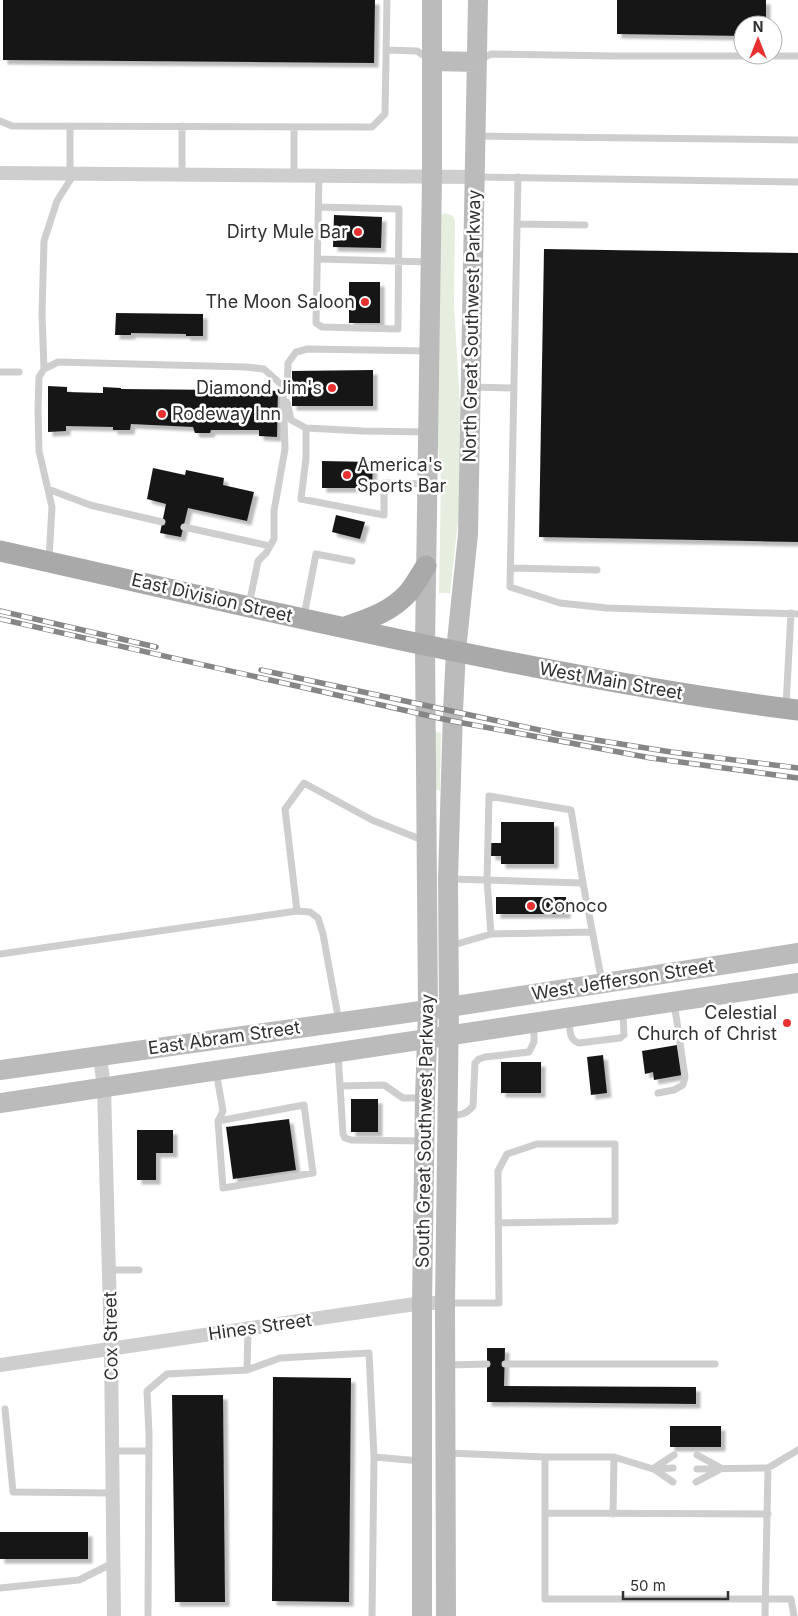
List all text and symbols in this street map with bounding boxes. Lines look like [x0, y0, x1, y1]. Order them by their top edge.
north arrow [733, 15, 783, 65]
text: N [753, 18, 763, 35]
street label: North Great Southwest Parkway [459, 189, 484, 463]
place label: Dirty Mule Bar [227, 221, 348, 242]
marker: Dirty Mule Bar [352, 226, 364, 238]
place label: The Moon Saloon [205, 291, 355, 312]
marker: The Moon Saloon [359, 296, 371, 308]
place label: Diamond Jim's [196, 377, 322, 398]
marker: Diamond Jim's [326, 382, 338, 394]
place label: Rodeway Inn [172, 403, 281, 424]
marker: Rodeway Inn [156, 408, 168, 420]
place label: America's Sports Bar [357, 454, 447, 496]
marker: America's Sports Bar [341, 469, 353, 481]
street label: East Division Street [130, 569, 295, 626]
street label: West Main Street [538, 658, 684, 703]
place label: Conoco [541, 895, 607, 916]
marker: Conoco [525, 900, 537, 912]
street label: West Jefferson Street [530, 955, 716, 1004]
street label: South Great Southwest Parkway [412, 994, 437, 1268]
place label: Celestial Church of Christ [637, 1002, 777, 1044]
street label: East Abram Street [147, 1016, 301, 1059]
marker: Celestial Church of Christ [781, 1017, 793, 1029]
street label: Cox Street [99, 1291, 122, 1381]
street label: Hines Street [207, 1309, 313, 1344]
scale bar [623, 1568, 728, 1600]
text: 50 m [630, 1576, 666, 1595]

